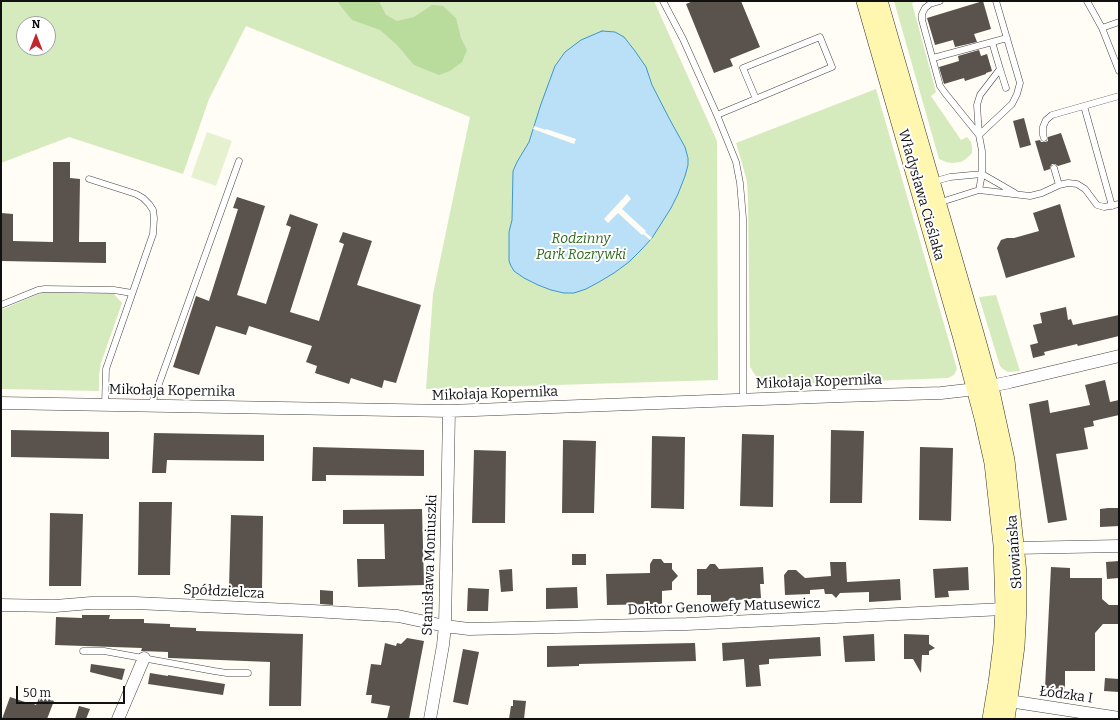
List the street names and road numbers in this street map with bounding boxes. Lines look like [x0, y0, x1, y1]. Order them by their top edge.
street label: Władysława Cieślaka [894, 127, 948, 263]
street label: Mikołaja Kopernika [756, 371, 882, 393]
street label: Mikołaja Kopernika [109, 381, 235, 401]
street label: Mikołaja Kopernika [432, 383, 558, 405]
street label: Stanisława Moniuszki [419, 494, 441, 636]
street label: Słowiańska [1004, 514, 1026, 590]
street label: Spółdzielcza [183, 581, 265, 603]
street label: Doktor Genowefy Matusewicz [627, 595, 821, 619]
street label: Łódzka I [1038, 683, 1094, 707]

